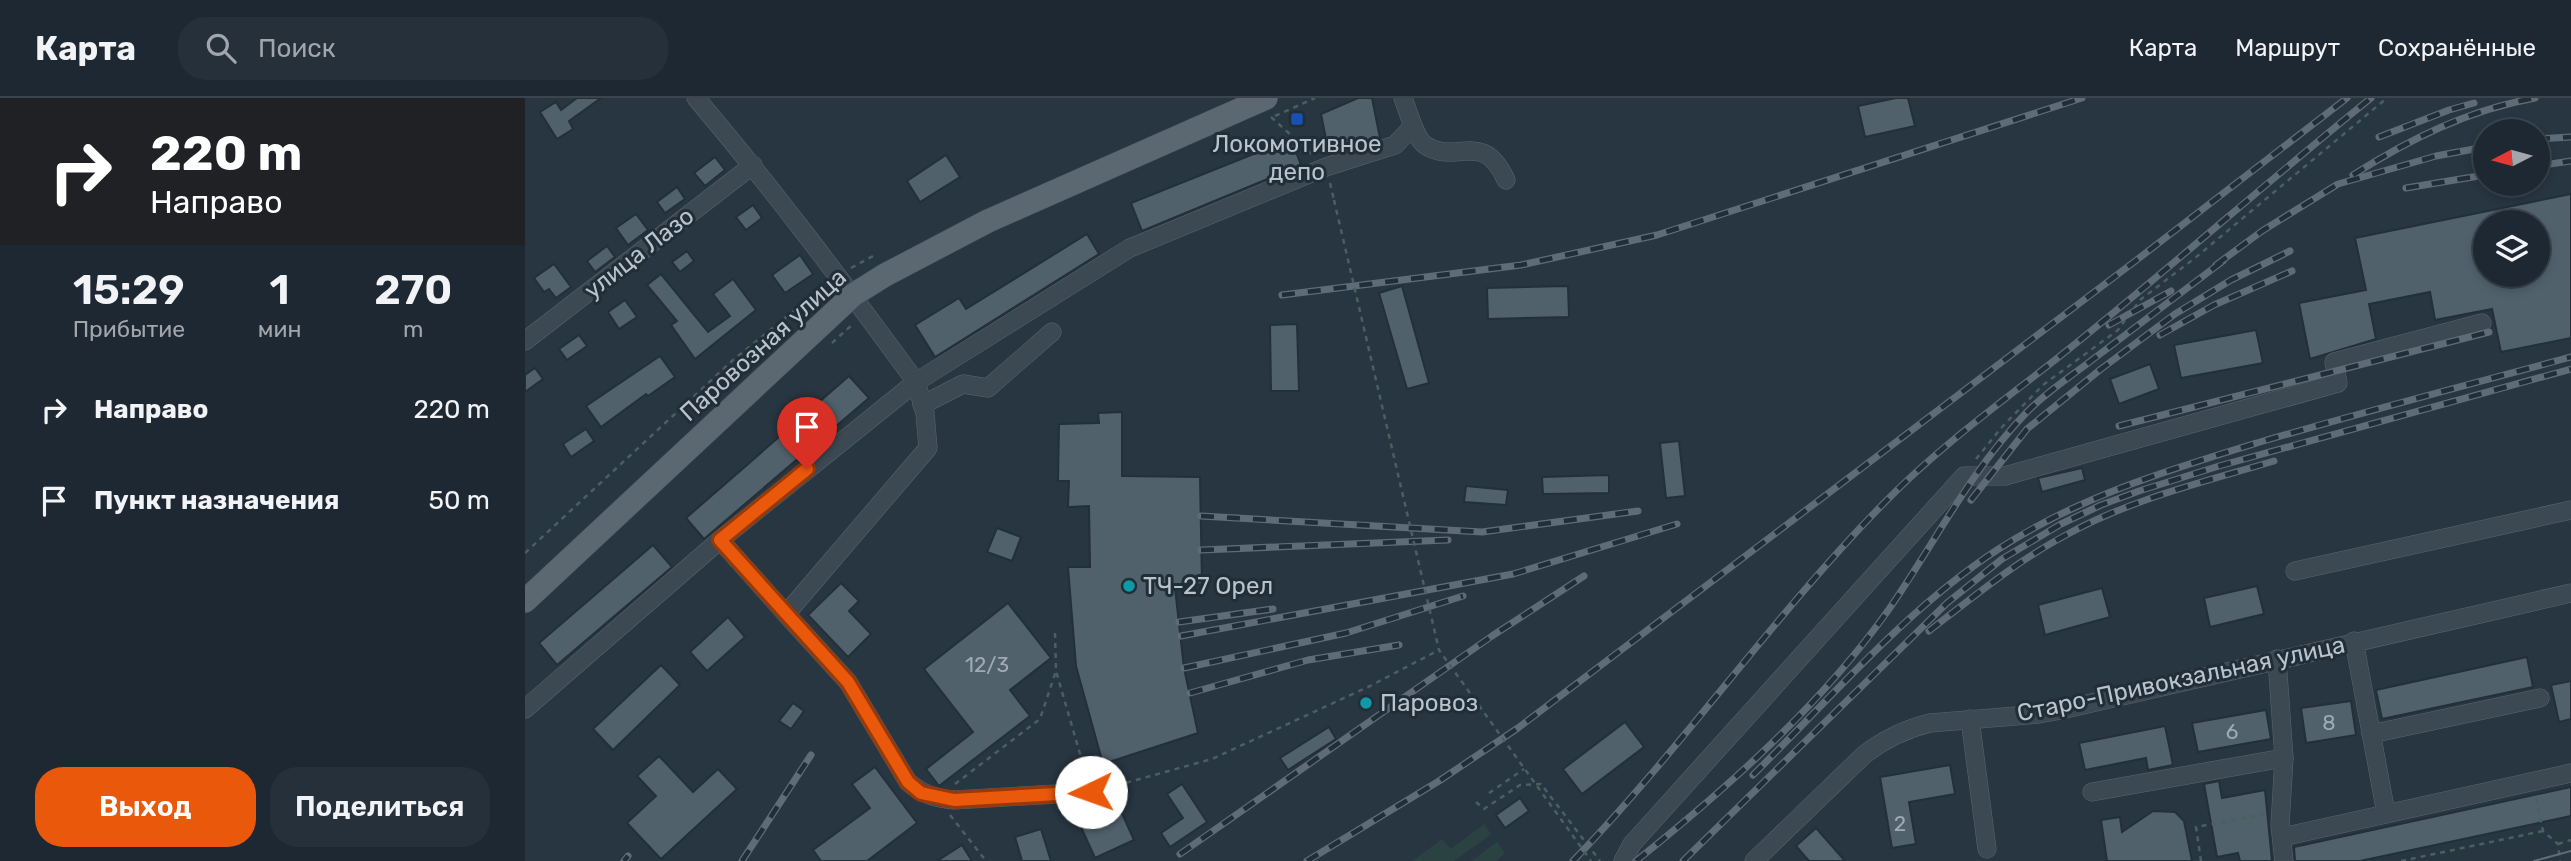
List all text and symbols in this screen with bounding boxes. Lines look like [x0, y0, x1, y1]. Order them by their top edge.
search box [178, 17, 668, 80]
text: Карта [35, 29, 136, 68]
icon: search [202, 29, 240, 67]
text: Поиск [258, 33, 336, 64]
text: Карта [2129, 34, 2197, 62]
text: Маршрут [2235, 34, 2340, 62]
text: Сохранённые [2378, 34, 2536, 62]
marker: Локомотивное депо [1289, 111, 1305, 127]
north arrow [2473, 119, 2550, 196]
map controls [2473, 119, 2550, 287]
text: 220 m [150, 124, 302, 182]
icon: right [35, 126, 126, 217]
place label: Локомотивное депо [1212, 130, 1382, 186]
text: Направо [150, 183, 283, 221]
street label: улица Лазо [579, 202, 699, 304]
button: layers [2473, 210, 2550, 287]
street label: Паровозная улица [674, 263, 852, 427]
text: 15:29 [73, 265, 185, 315]
text: 1 [270, 265, 290, 315]
text: 270 [374, 265, 452, 315]
text: Прибытие [73, 315, 185, 343]
text: мин [258, 315, 302, 343]
text: m [403, 315, 423, 343]
icon: right [35, 391, 73, 429]
text: Направо [94, 394, 208, 425]
text: 220 m [413, 394, 490, 425]
pin [777, 397, 837, 469]
icon: arrive [788, 408, 826, 446]
icon: arrive [35, 482, 73, 520]
text: Пункт назначения [94, 485, 339, 516]
text: 50 m [429, 485, 490, 516]
place label: ТЧ-27 Орел [1143, 572, 1273, 600]
marker: ТЧ-27 Орел [1121, 578, 1137, 594]
street label: Старо-Привокзальная улица [2014, 631, 2348, 727]
house number: 12/3 [965, 652, 1009, 677]
place label: Паровоз [1380, 689, 1478, 717]
marker: Паровоз [1358, 695, 1374, 711]
house number: 8 [2322, 710, 2336, 735]
house number: 6 [2226, 719, 2238, 744]
position arrow [1054, 755, 1128, 829]
button: Выход [35, 767, 256, 847]
button: Поделиться [270, 767, 490, 847]
house number: 2 [1894, 811, 1906, 836]

